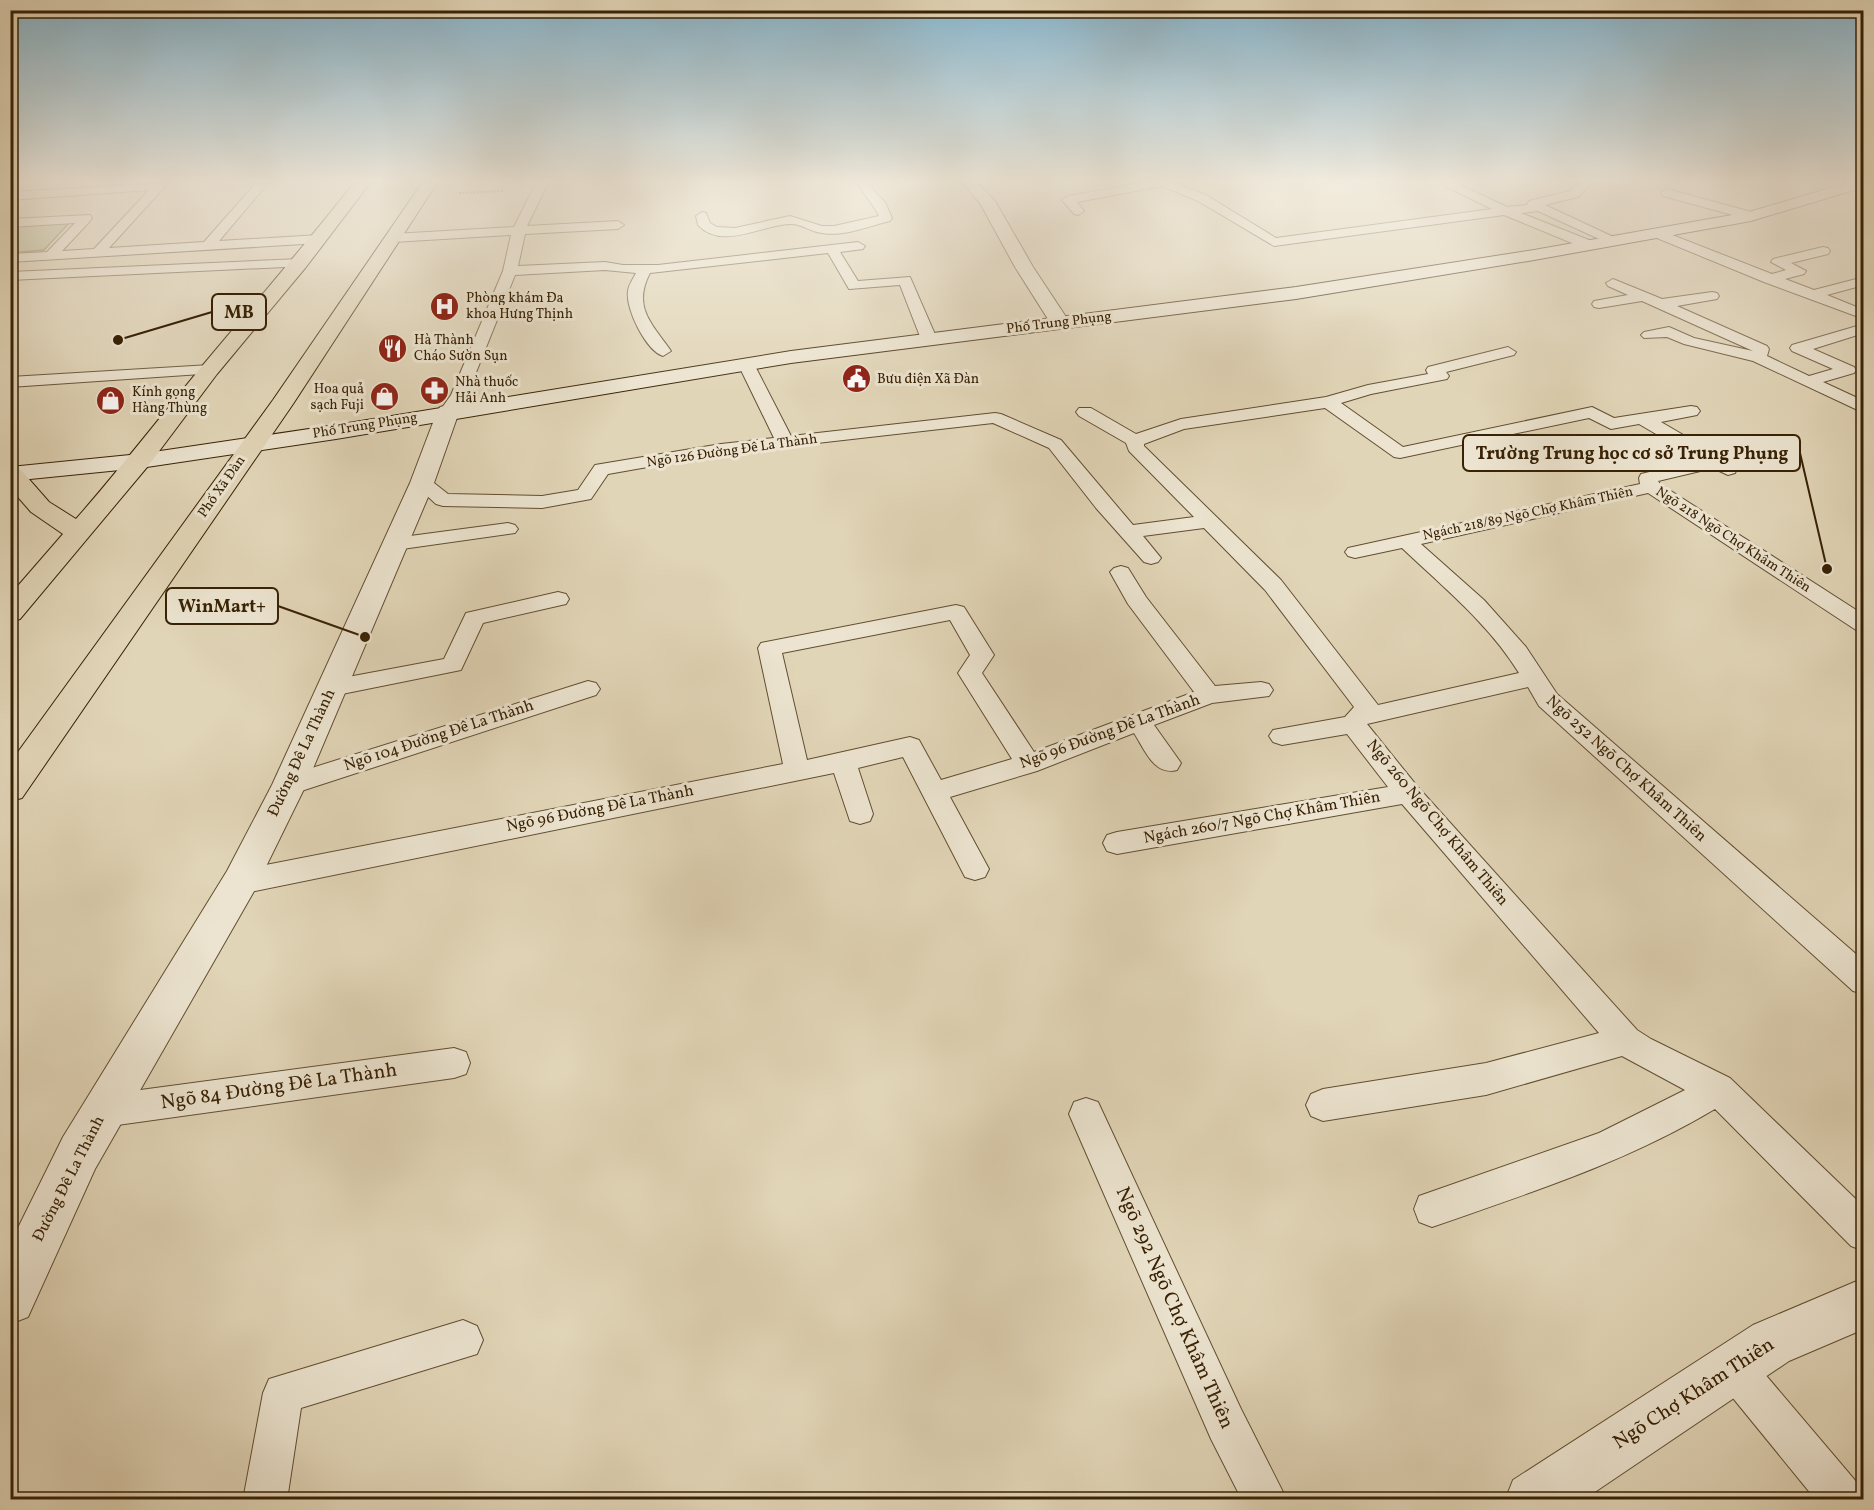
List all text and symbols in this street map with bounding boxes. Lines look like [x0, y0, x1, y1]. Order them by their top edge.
place label: Phòng khám Đa khoa Hưng Thịnh [466, 289, 573, 324]
hospital icon: Phòng khám Đa khoa Hưng Thịnh [429, 290, 461, 322]
callout: MB [212, 294, 266, 330]
text: MB [224, 301, 254, 326]
street label: Phố Trung Phụng [1005, 307, 1113, 339]
place label: Hà Thành Cháo Sườn Sụn [414, 331, 508, 366]
restaurant icon: Hà Thành Cháo Sườn Sụn [377, 332, 409, 364]
public building icon: Bưu điện Xã Đàn [840, 363, 872, 395]
place label: Bưu điện Xã Đàn [877, 370, 979, 389]
place label: Nhà thuốc Hải Anh [455, 373, 518, 408]
pharmacy icon: Nhà thuốc Hải Anh [418, 374, 450, 406]
place label: Hoa quả sạch Fuji [310, 380, 364, 415]
shop icon: Hoa quả sạch Fuji [369, 381, 401, 413]
place label: Kính gọng Hàng Thùng [132, 383, 207, 418]
shop icon: Kính gọng Hàng Thùng [95, 384, 127, 416]
street label: Phố Trung Phụng [311, 408, 419, 444]
street label: Ngõ 126 Đường Đê La Thành [646, 430, 818, 472]
callout: Trường Trung học cơ sở Trung Phụng [1463, 435, 1800, 471]
text: Trường Trung học cơ sở Trung Phụng [1476, 442, 1788, 467]
street label: Phố Xã Đàn [194, 452, 250, 522]
street label: Ngách 218/89 Ngõ Chợ Khâm Thiên [1421, 482, 1635, 546]
street label: Ngõ 218 Ngõ Chợ Khâm Thiên [1652, 483, 1814, 597]
callout: WinMart+ [166, 588, 278, 624]
text: WinMart+ [178, 595, 266, 620]
street label: Đường Đê La Thành [263, 685, 341, 821]
street label: Ngõ 96 Đường Đê La Thành [1017, 689, 1203, 775]
street label: Ngõ 252 Ngõ Chợ Khâm Thiên [1541, 691, 1711, 847]
street label: Ngõ 104 Đường Đê La Thành [341, 695, 537, 777]
street label: Ngõ 260 Ngõ Chợ Khâm Thiên [1361, 735, 1513, 911]
street label: Ngõ 96 Đường Đê La Thành [504, 780, 696, 838]
street label: Ngách 260/7 Ngõ Chợ Khâm Thiên [1142, 786, 1382, 850]
street label: Ngõ 84 Đường Đê La Thành [159, 1057, 399, 1117]
street label: Đường Đê La Thành [28, 1112, 110, 1246]
street label: Ngõ 292 Ngõ Chợ Khâm Thiên [1108, 1182, 1240, 1434]
street label: Ngõ Chợ Khâm Thiên [1608, 1331, 1780, 1457]

